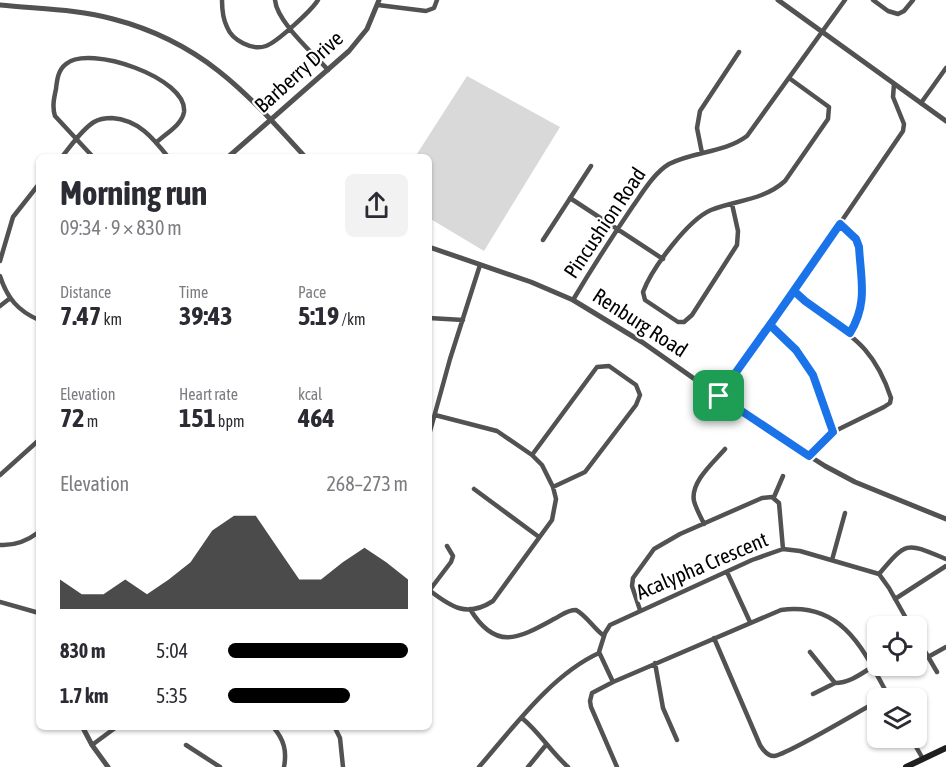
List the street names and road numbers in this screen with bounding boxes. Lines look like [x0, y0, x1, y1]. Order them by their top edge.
street label: Barberry Drive [249, 26, 347, 117]
street label: Pincushion Road [558, 163, 650, 282]
street label: Renburg Road [589, 283, 692, 362]
street label: Acalypha Crescent [632, 527, 771, 604]

